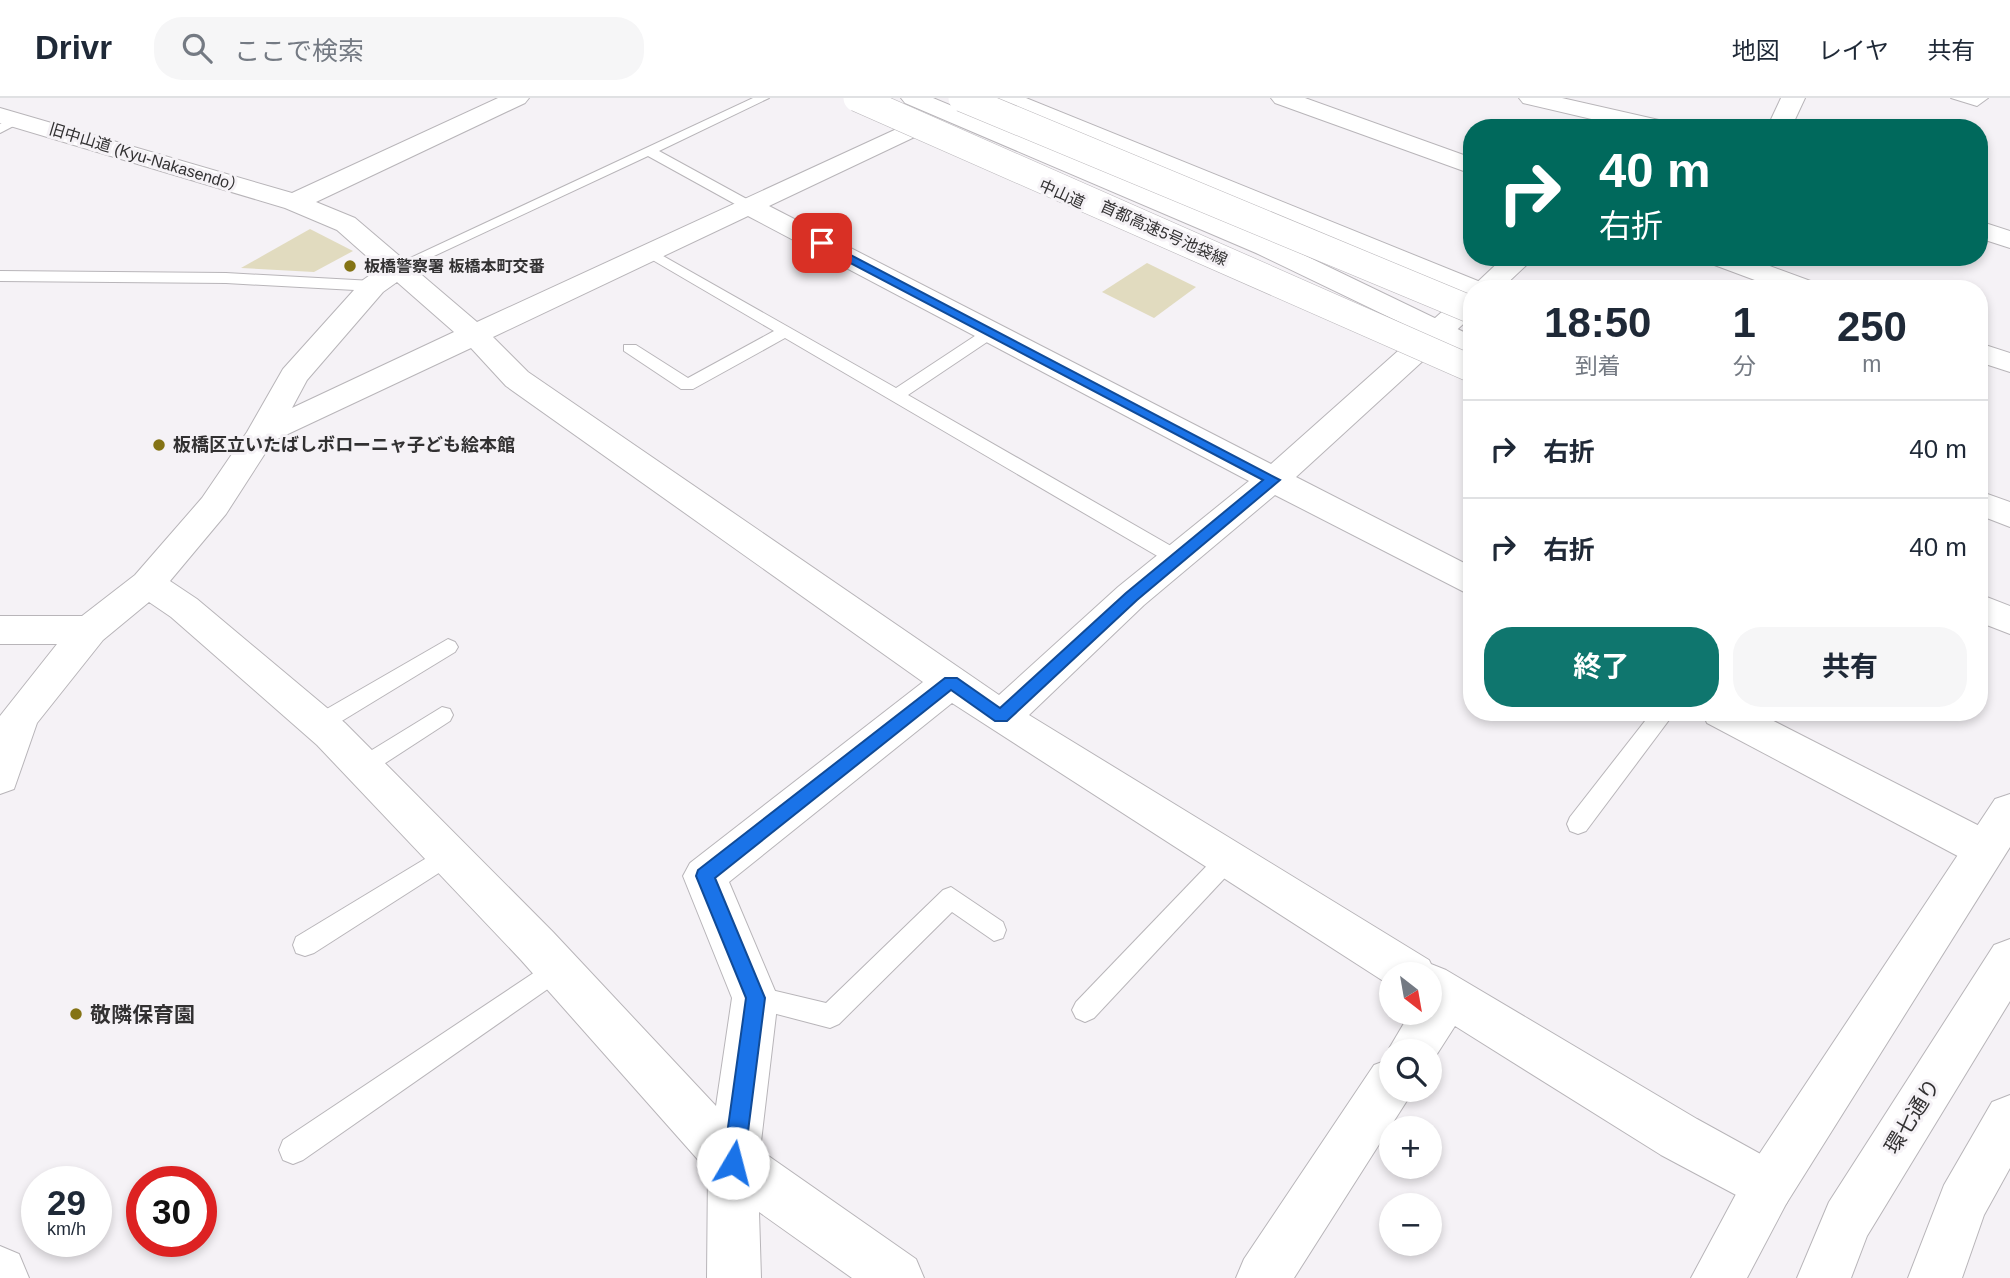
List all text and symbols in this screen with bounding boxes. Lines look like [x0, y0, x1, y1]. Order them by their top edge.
search box [154, 17, 644, 80]
text: Drivr [35, 29, 112, 66]
icon: search [178, 29, 216, 67]
text: ここで検索 [234, 36, 364, 66]
text: 地図 [1732, 37, 1780, 64]
text: レイヤ [1818, 37, 1889, 64]
text: 共有 [1927, 37, 1975, 64]
street label: 旧中山道 (Kyu-Nakasendo） [47, 120, 247, 196]
text: 40 m [1599, 143, 1711, 197]
icon: right [1484, 147, 1575, 238]
street label: 中山道 [1037, 176, 1087, 212]
street label: 首都高速5号池袋線 [1098, 197, 1230, 269]
text: 右折 [1599, 208, 1663, 244]
pin [792, 213, 852, 273]
icon: arrive [803, 224, 841, 262]
marker: 板橋警察署 板橋本町交番 [342, 258, 358, 274]
place label: 板橋警察署 板橋本町交番 [364, 258, 544, 275]
text: 18:50 [1544, 299, 1651, 346]
text: 1 [1732, 299, 1756, 346]
text: 250 [1837, 303, 1907, 350]
text: m [1862, 351, 1882, 377]
text: 到着 [1575, 353, 1621, 379]
text: 分 [1733, 353, 1756, 379]
icon: right [1484, 430, 1522, 468]
text: 40 m [1909, 434, 1967, 464]
place label: 板橋区立いたばしボローニャ子ども絵本館 [173, 435, 515, 455]
marker: 板橋区立いたばしボローニャ子ども絵本館 [151, 437, 167, 453]
text: 右折 [1543, 437, 1595, 467]
icon: right [1484, 528, 1522, 566]
text: 40 m [1909, 532, 1967, 562]
text: 右折 [1543, 535, 1595, 565]
button: 終了 [1484, 627, 1719, 707]
button: 共有 [1733, 627, 1967, 707]
north arrow [1379, 962, 1442, 1026]
map controls [1379, 962, 1442, 1256]
place label: 敬隣保育園 [90, 1003, 195, 1026]
marker: 敬隣保育園 [68, 1006, 84, 1022]
button: search [1379, 1039, 1442, 1102]
street label: 環七通り [1880, 1074, 1944, 1158]
button: + [1379, 1116, 1442, 1179]
position arrow [696, 1126, 770, 1200]
speed limit sign: 30 [126, 1166, 217, 1257]
text: 29 [47, 1183, 86, 1222]
button: − [1379, 1193, 1442, 1256]
text: km/h [47, 1219, 86, 1239]

